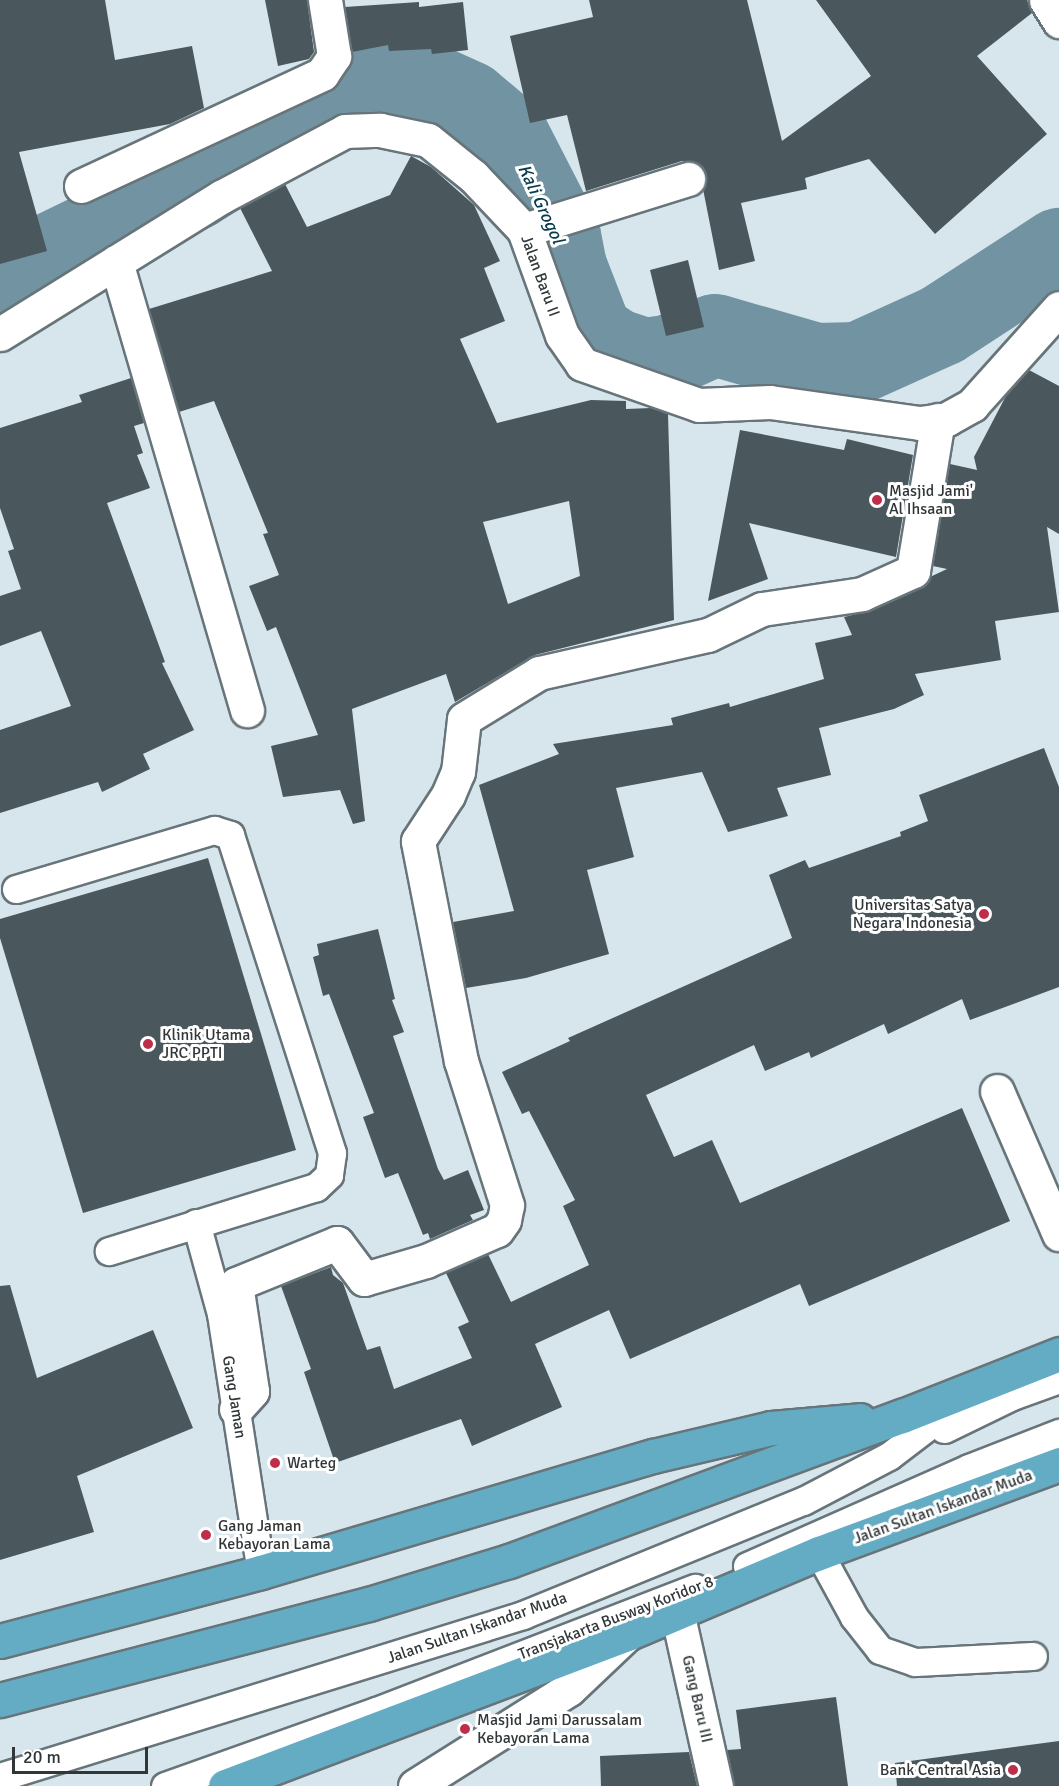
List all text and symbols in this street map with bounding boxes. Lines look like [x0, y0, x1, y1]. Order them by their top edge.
water label: Kali Grogol [513, 161, 569, 247]
street label: Jalan Baru II [516, 233, 564, 319]
place label: Masjid Jami' Al Ihsaan [889, 481, 973, 519]
marker: Masjid Jami' Al Ihsaan [870, 493, 884, 507]
place label: Universitas Satya Negara Indonesia [853, 895, 972, 933]
marker: Universitas Satya Negara Indonesia [977, 907, 991, 921]
place label: Klinik Utama JRC PPTI [162, 1025, 250, 1063]
marker: Klinik Utama JRC PPTI [139, 1035, 157, 1053]
street label: Gang Jaman [218, 1354, 250, 1440]
place label: Warteg [287, 1453, 336, 1473]
marker: Warteg [268, 1456, 282, 1470]
street label: Jalan Sultan Iskandar Muda [851, 1466, 1035, 1548]
place label: Gang Jaman Kebayoran Lama [218, 1516, 331, 1554]
marker: Gang Jaman Kebayoran Lama [199, 1528, 213, 1542]
street label: Transjakarta Busway Koridor 8 [516, 1572, 716, 1664]
street label: Jalan Sultan Iskandar Muda [385, 1588, 569, 1668]
street label: Gang Baru III [678, 1653, 716, 1745]
place label: Masjid Jami Darussalam Kebayoran Lama [477, 1710, 642, 1748]
marker: Masjid Jami Darussalam Kebayoran Lama [458, 1722, 472, 1736]
scale bar [15, 1735, 152, 1773]
text: 20 m [23, 1746, 61, 1768]
place label: Bank Central Asia [880, 1760, 1001, 1780]
marker: Bank Central Asia [1006, 1763, 1020, 1777]

